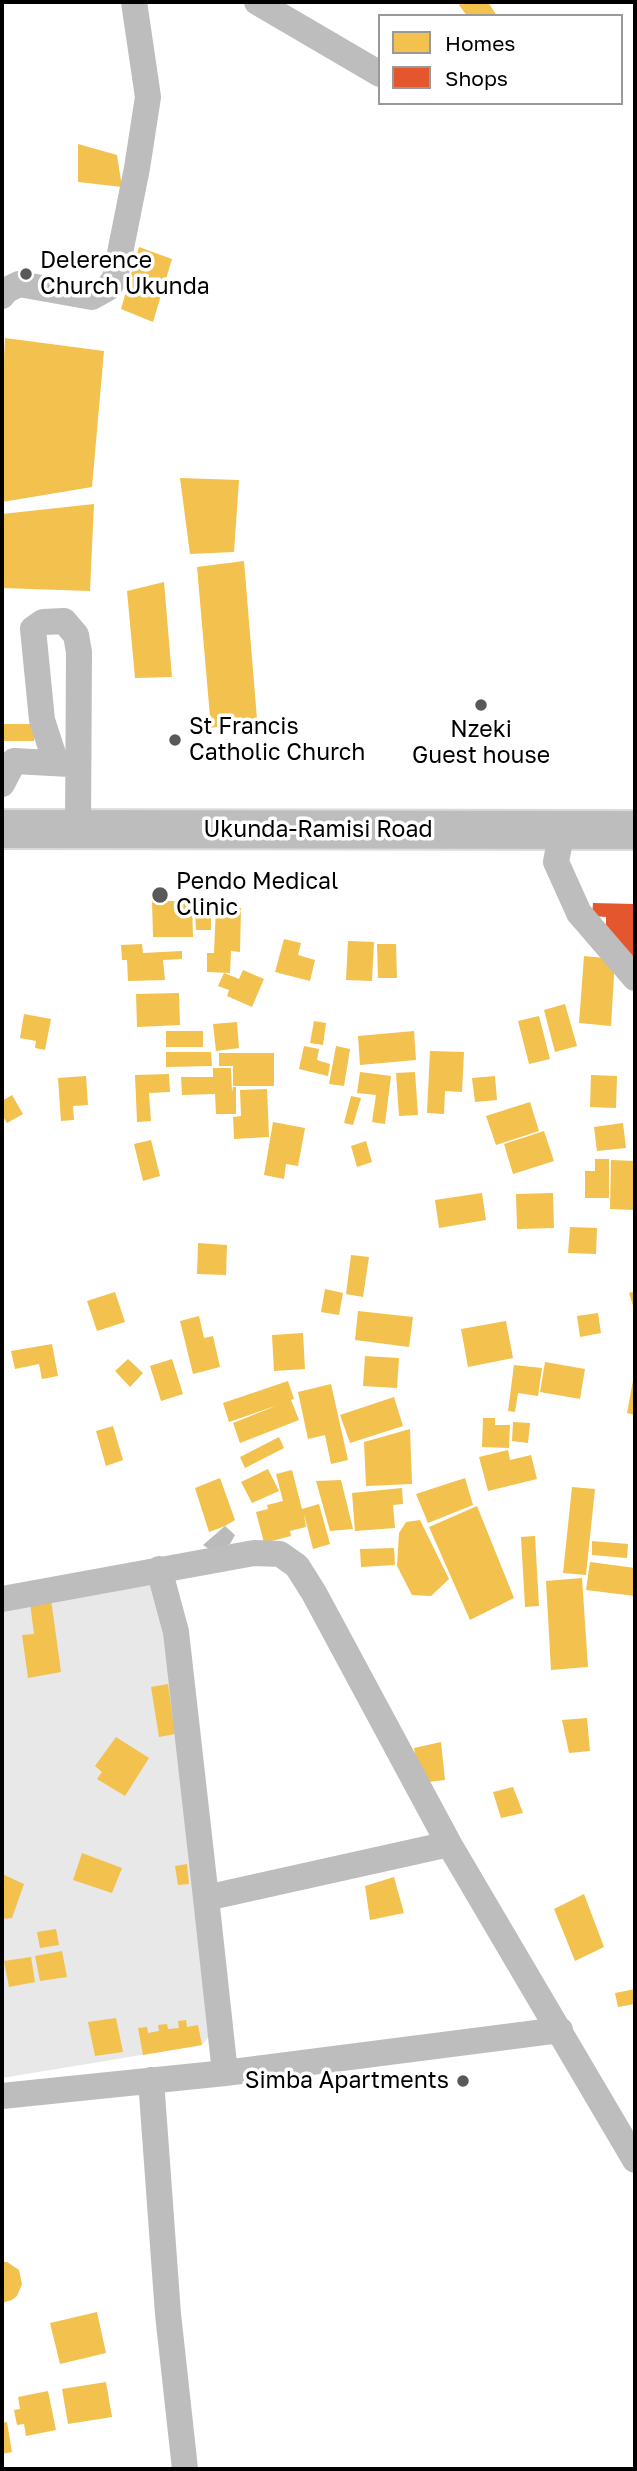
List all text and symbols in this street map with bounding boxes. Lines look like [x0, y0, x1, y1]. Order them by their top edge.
legend [378, 14, 623, 105]
text: Homes [445, 30, 515, 56]
text: Shops [445, 65, 508, 91]
place label: Delerence Church Ukunda [40, 247, 210, 301]
marker: Delerence Church Ukunda [18, 266, 34, 282]
marker: Nzeki Guest house [473, 697, 489, 713]
place label: St Francis Catholic Church [189, 713, 365, 767]
place label: Nzeki Guest house [412, 716, 550, 770]
marker: St Francis Catholic Church [167, 732, 183, 748]
street label: Ukunda-Ramisi Road [203, 816, 433, 844]
place label: Pendo Medical Clinic [176, 868, 338, 922]
marker: Pendo Medical Clinic [150, 885, 170, 905]
place label: Simba Apartments [245, 2067, 449, 2095]
marker: Simba Apartments [455, 2073, 471, 2089]

